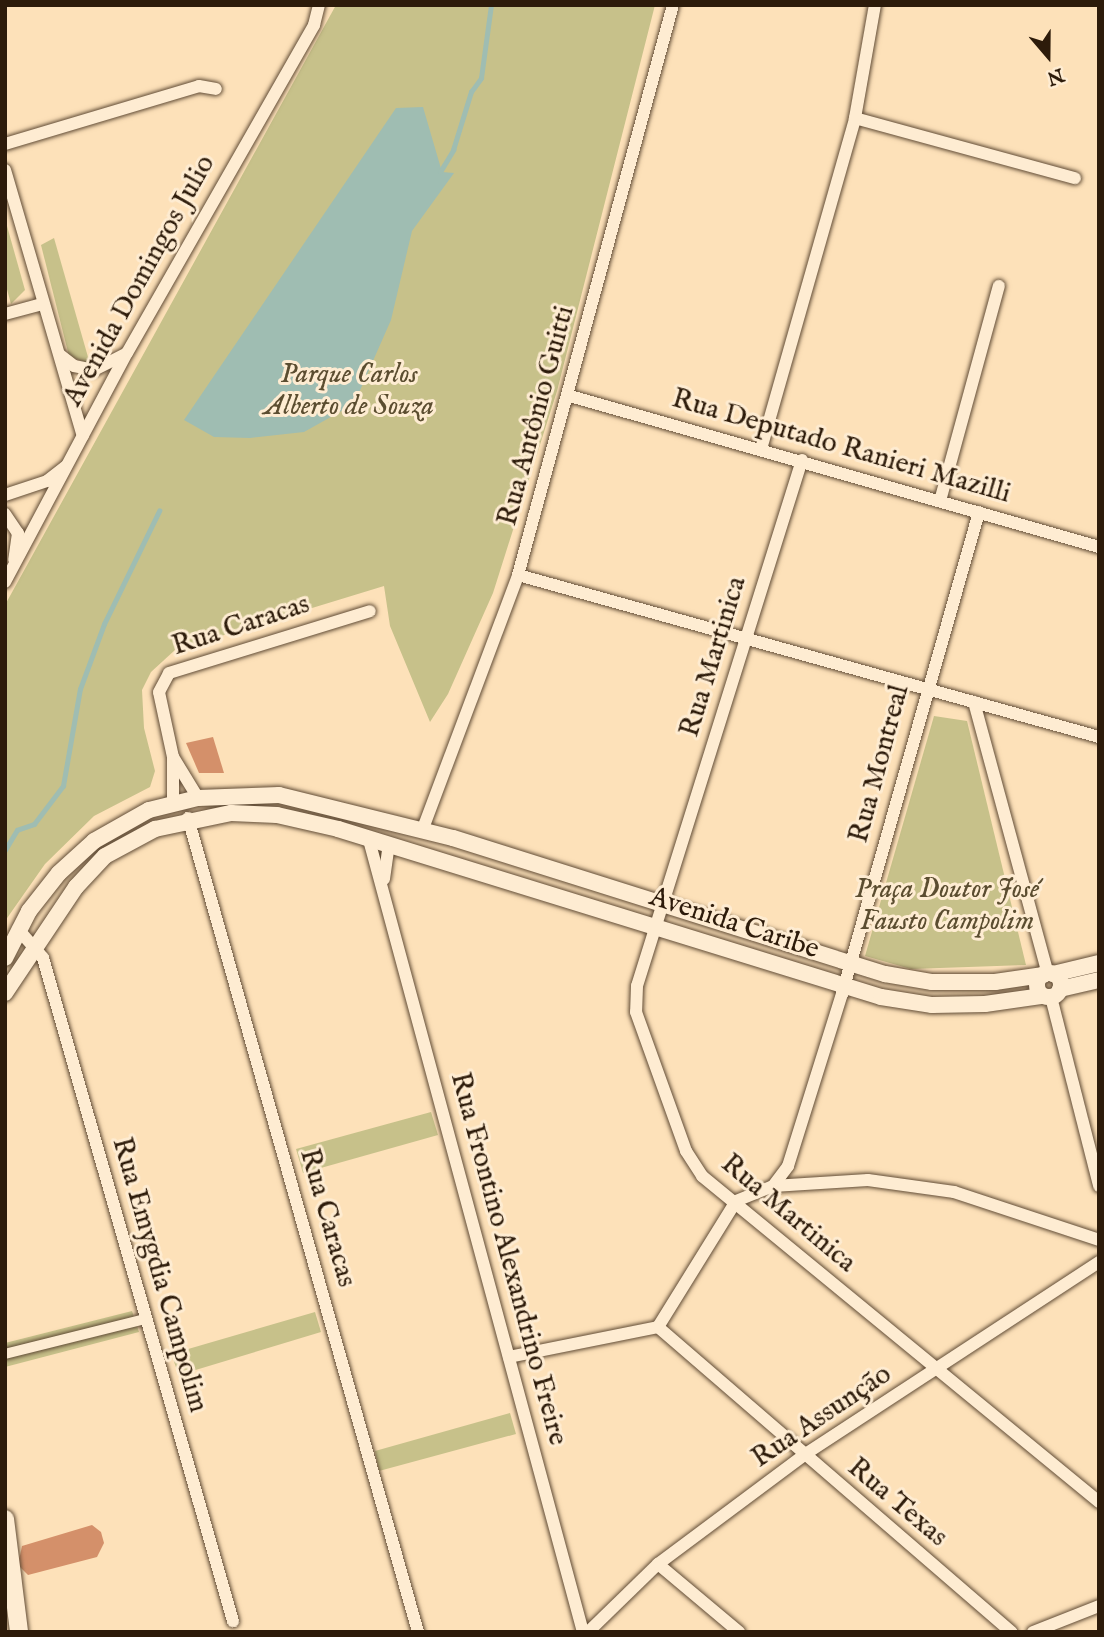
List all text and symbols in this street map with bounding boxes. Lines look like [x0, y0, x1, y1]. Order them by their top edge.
north arrow [1013, 21, 1083, 91]
text: N [1043, 62, 1067, 90]
street label: Avenida Domingos Julio [57, 150, 223, 412]
street label: Rua Antônio Guitti [491, 302, 583, 530]
park label: Parque Carlos Alberto de Souza [264, 358, 434, 424]
street label: Rua Deputado Ranieri Mazilli [668, 383, 1014, 511]
street label: Rua Martinica [674, 573, 754, 741]
street label: Rua Caracas [168, 588, 314, 664]
street label: Rua Montreal [843, 681, 917, 847]
park label: Praça Doutor José Fausto Campolim [855, 873, 1039, 939]
street label: Avenida Caribe [645, 881, 823, 967]
street label: Rua Frontino Alexandrino Freire [442, 1069, 574, 1449]
street label: Rua Emygdia Campolim [104, 1134, 214, 1416]
street label: Rua Caracas [291, 1145, 363, 1291]
street label: Rua Martinica [714, 1148, 862, 1280]
street label: Rua Assunção [746, 1358, 898, 1476]
street label: Rua Texas [840, 1451, 954, 1555]

